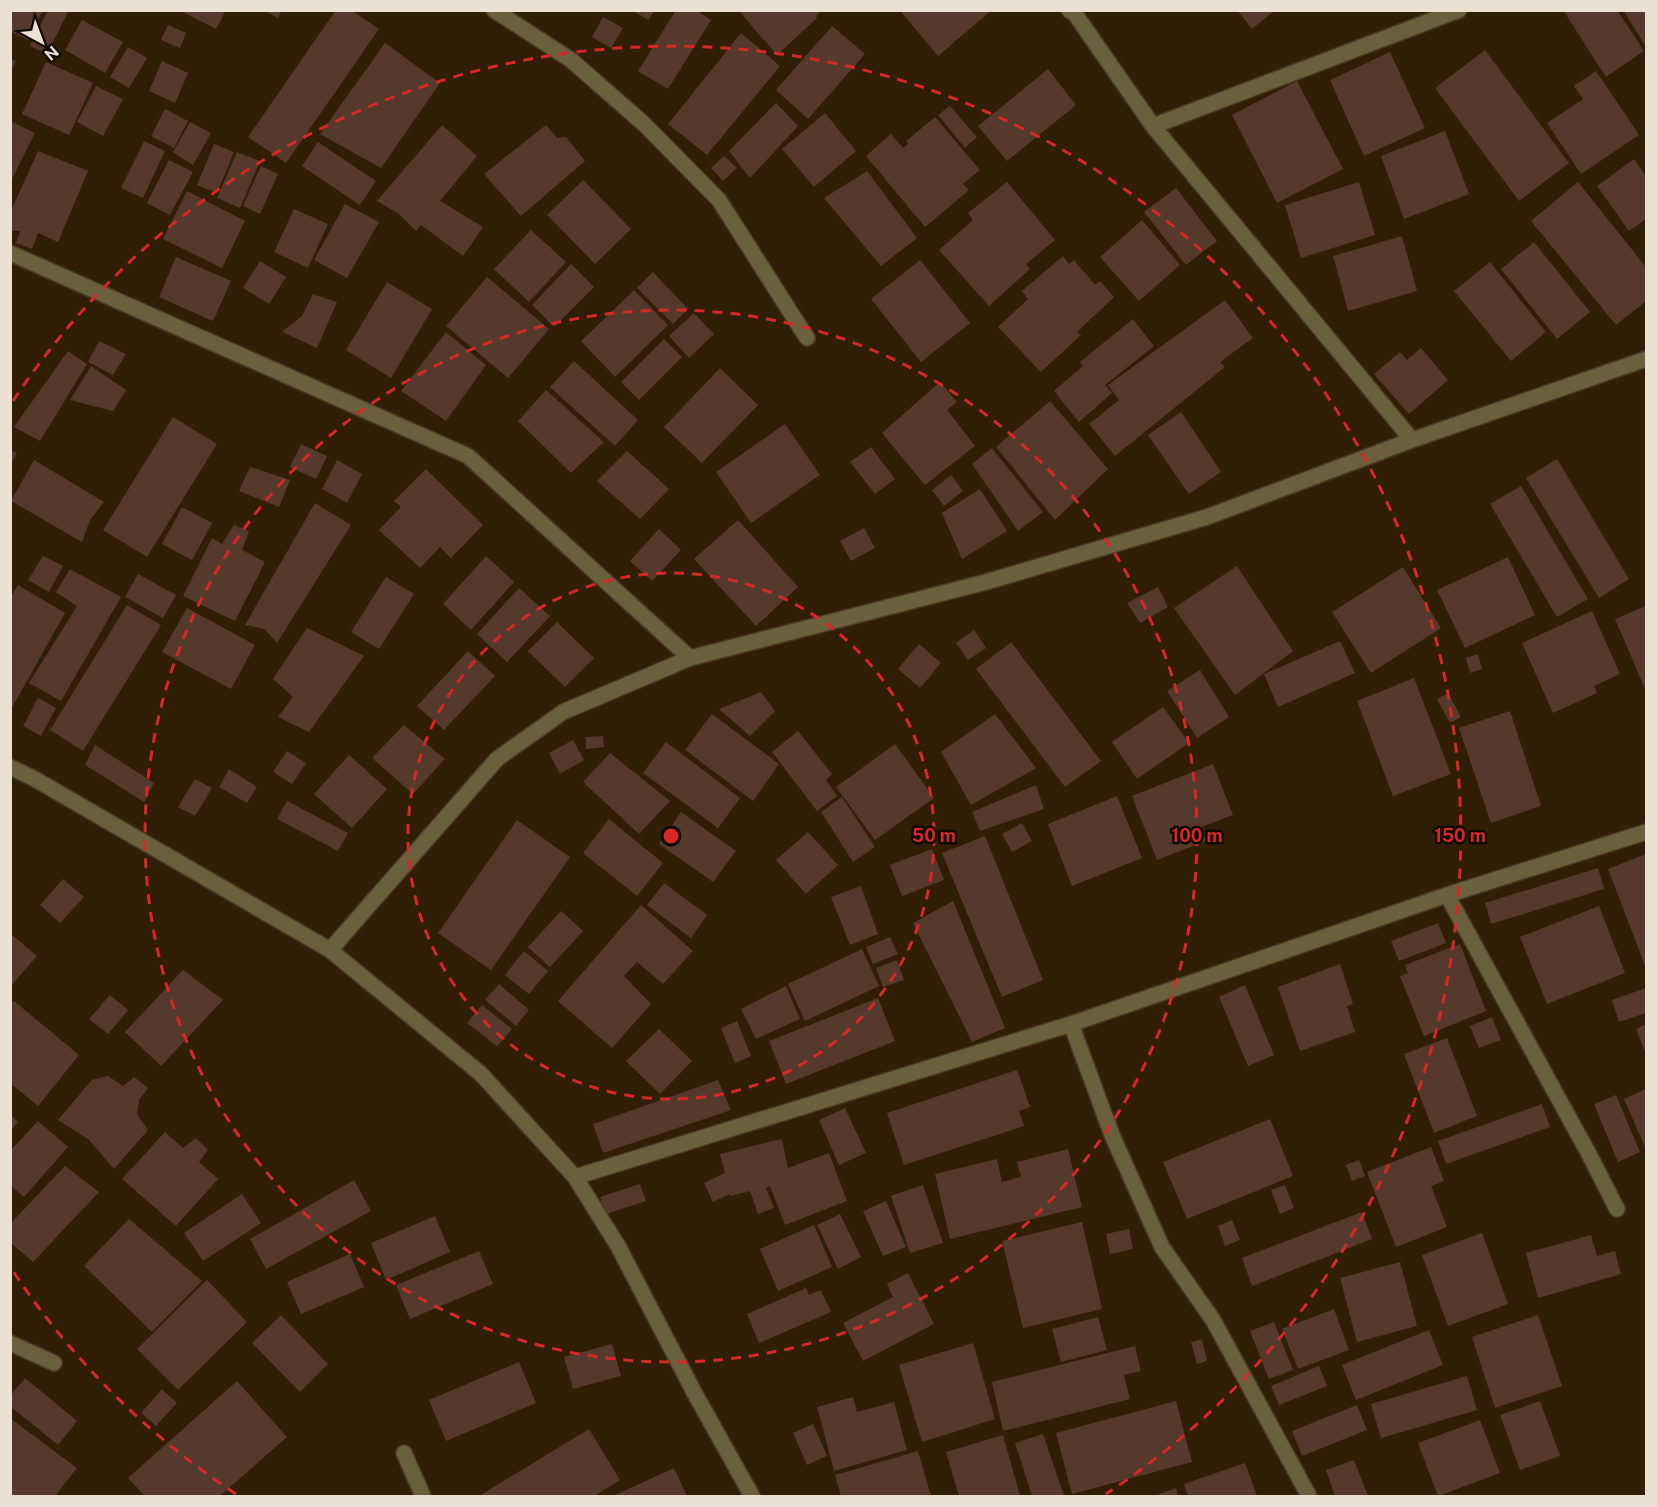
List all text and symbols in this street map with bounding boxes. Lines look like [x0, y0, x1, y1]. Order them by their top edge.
north arrow [12, 12, 72, 72]
text: N [41, 42, 62, 64]
text: 50 m [912, 825, 956, 846]
text: 100 m [1171, 825, 1223, 846]
text: 150 m [1434, 825, 1486, 846]
centre of rings [661, 826, 681, 846]

